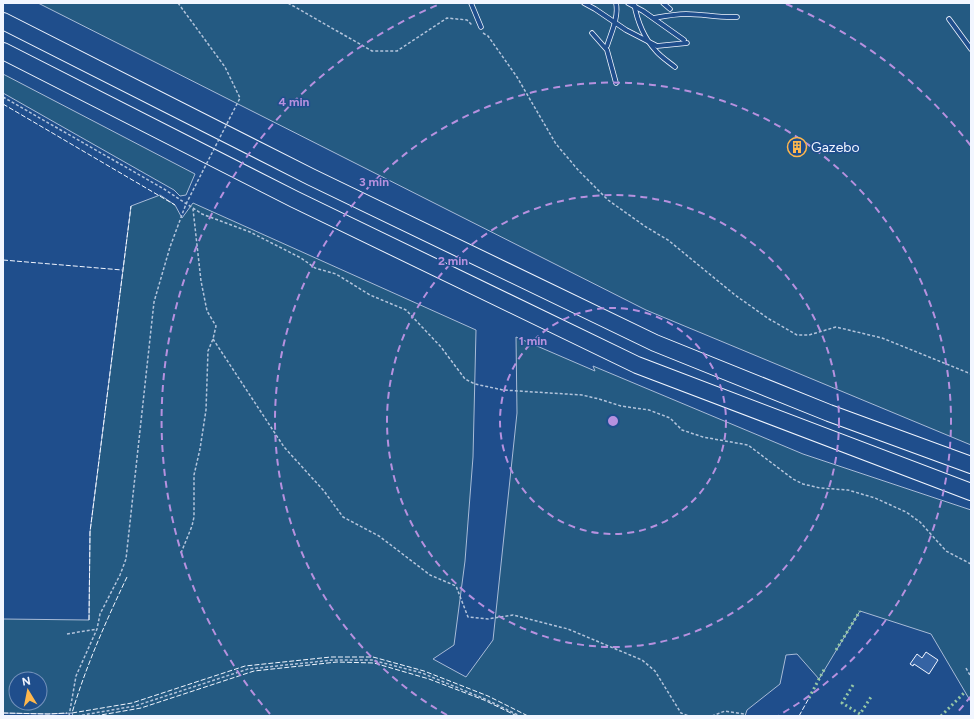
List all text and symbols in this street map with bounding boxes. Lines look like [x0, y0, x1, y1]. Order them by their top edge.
text: 4 min [279, 95, 310, 109]
building icon: Gazebo [786, 136, 808, 158]
place label: Gazebo [811, 139, 860, 156]
text: 3 min [359, 175, 389, 189]
text: 2 min [438, 254, 468, 268]
text: 1 min [519, 334, 547, 348]
centre of rings [606, 414, 620, 428]
north arrow [8, 671, 48, 711]
text: N [21, 675, 32, 689]

